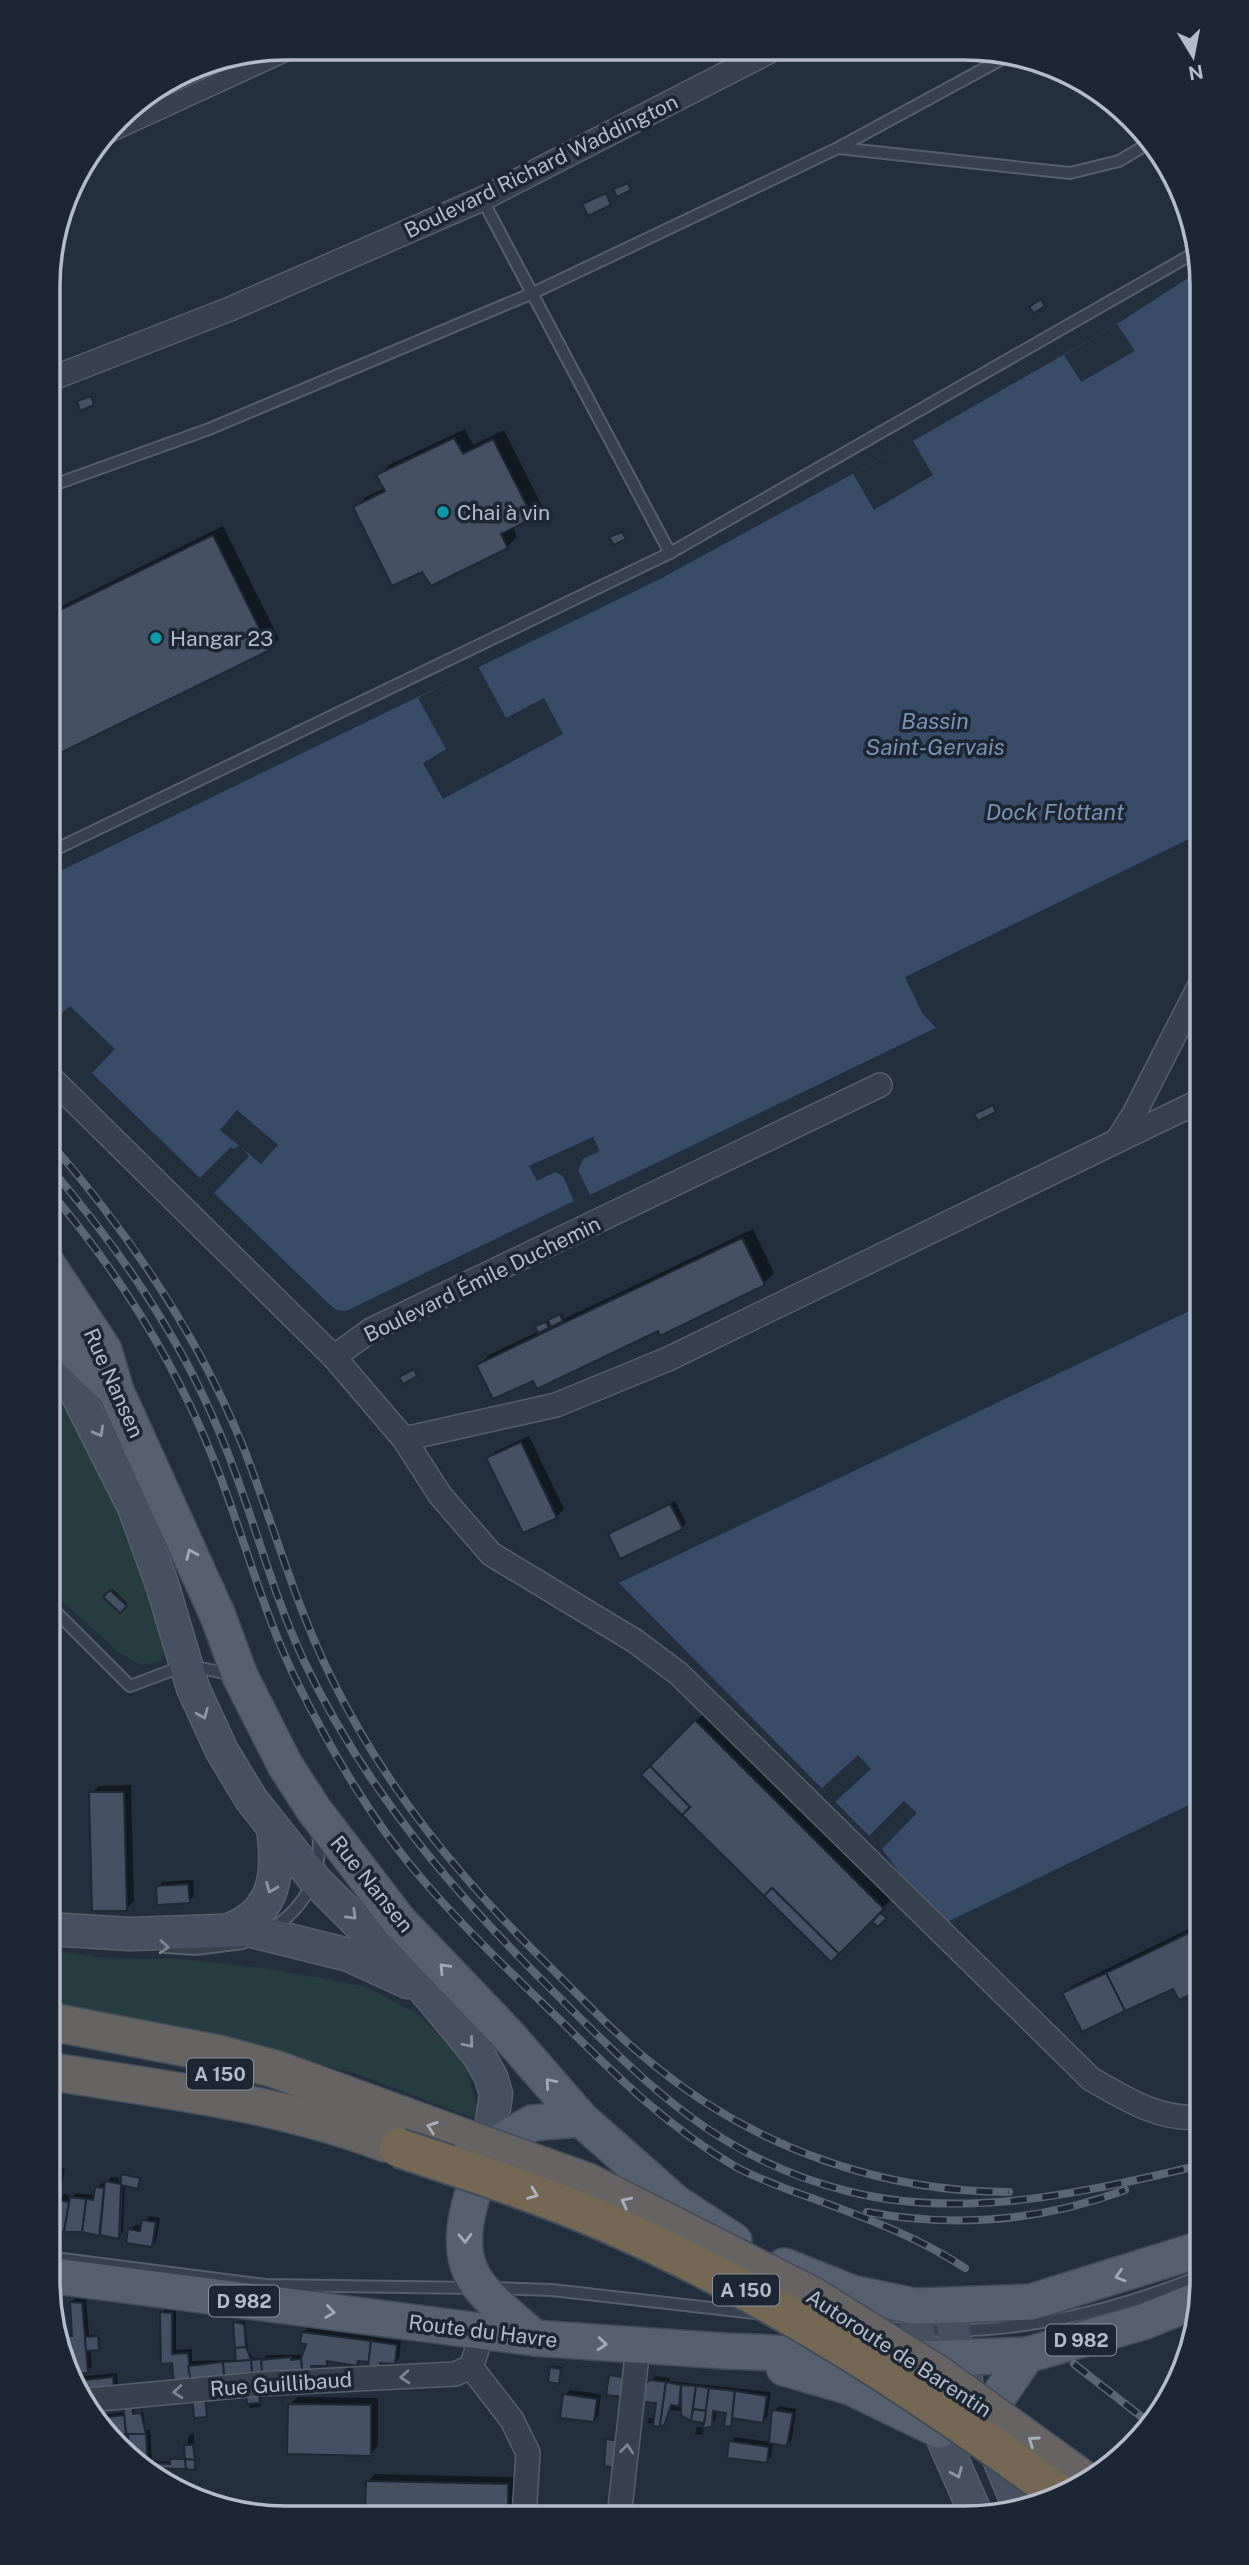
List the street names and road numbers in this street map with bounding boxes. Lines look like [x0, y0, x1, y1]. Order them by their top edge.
street label: Boulevard Richard Waddington [400, 89, 682, 243]
street label: Boulevard Émile Duchemin [360, 1211, 604, 1347]
street label: Rue Nansen [79, 1324, 149, 1442]
street label: Rue Nansen [325, 1831, 419, 1937]
road number: A 150 [187, 2058, 253, 2090]
road number: A 150 [713, 2274, 779, 2306]
street label: Autoroute de Barentin [802, 2284, 996, 2422]
road number: D 982 [209, 2286, 279, 2316]
street label: Route du Havre [407, 2309, 559, 2353]
road number: D 982 [1046, 2324, 1116, 2356]
street label: Rue Guillibaud [209, 2367, 353, 2401]

